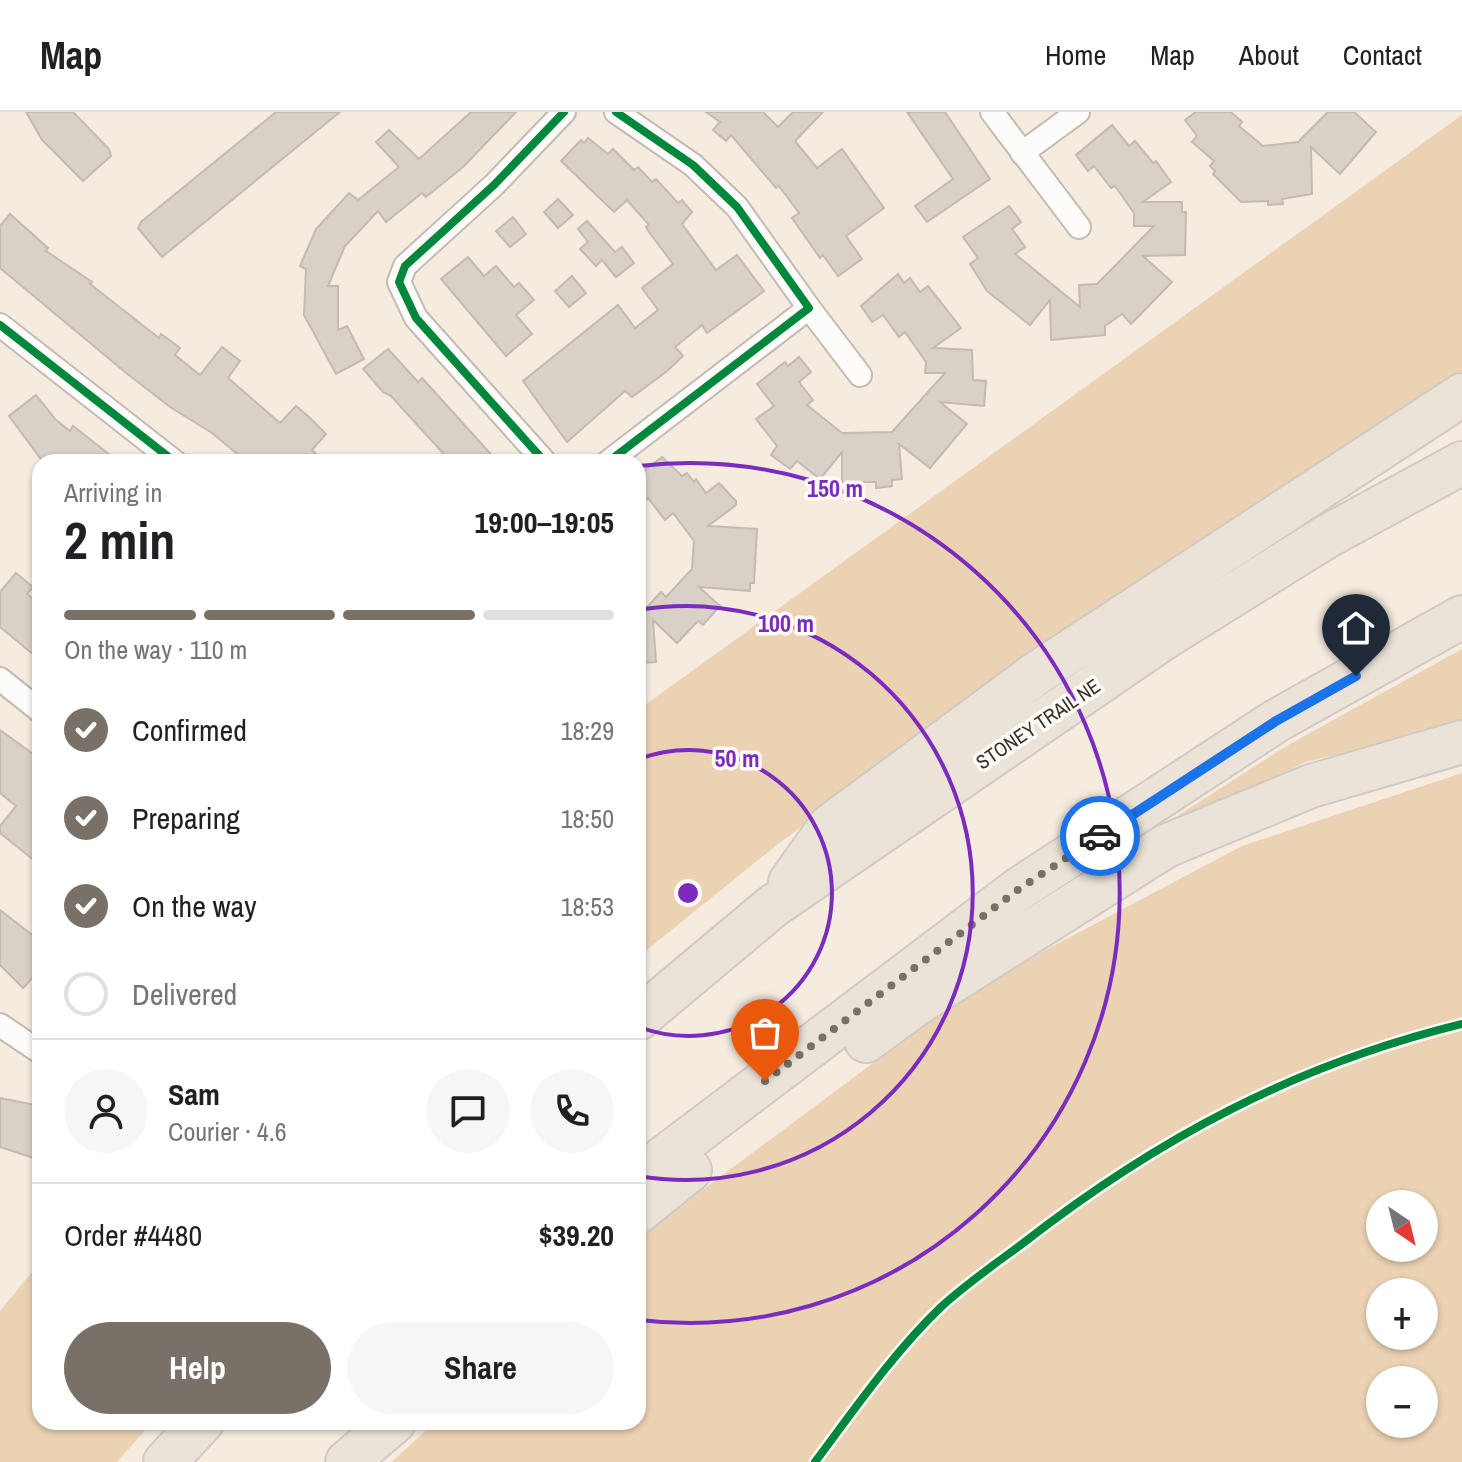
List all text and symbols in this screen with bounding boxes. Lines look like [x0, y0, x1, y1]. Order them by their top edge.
text: Map [40, 30, 102, 81]
text: Home [1045, 36, 1106, 74]
text: Map [1150, 36, 1195, 74]
text: About [1239, 36, 1299, 74]
text: Contact [1343, 36, 1422, 74]
text: 150 m [807, 472, 863, 504]
text: Arriving in [64, 475, 162, 510]
text: 19:00–19:05 [475, 502, 614, 542]
text: 2 min [64, 505, 175, 575]
pin [1322, 594, 1390, 676]
icon: home [1334, 606, 1378, 650]
text: 100 m [758, 607, 814, 639]
text: On the way · 110 m [64, 632, 247, 667]
street label: STONEY TRAIL NE [970, 672, 1105, 775]
icon: check [64, 708, 108, 752]
text: Confirmed [132, 710, 247, 750]
text: 18:29 [561, 713, 614, 748]
text: 50 m [715, 742, 759, 774]
icon: check [64, 796, 108, 840]
courier [1060, 796, 1140, 876]
text: Preparing [132, 798, 240, 838]
text: 18:50 [561, 801, 614, 836]
icon: car [1078, 814, 1122, 858]
centre of rings [674, 879, 702, 907]
icon: check [64, 884, 108, 928]
text: On the way [132, 886, 256, 926]
text: 18:53 [561, 889, 614, 924]
text: Delivered [132, 974, 237, 1014]
pin [731, 999, 799, 1081]
icon: bag [743, 1011, 787, 1055]
button: person [64, 1069, 148, 1153]
button: chat [426, 1069, 510, 1153]
button: phone [530, 1069, 614, 1153]
text: Sam [168, 1074, 220, 1114]
text: Courier · 4.6 [168, 1114, 287, 1149]
north arrow [1366, 1190, 1438, 1262]
map controls [1366, 1190, 1438, 1438]
text: Order #4480 [64, 1215, 202, 1255]
text: $39.20 [539, 1215, 614, 1255]
button: + [1366, 1278, 1438, 1350]
button: Help [64, 1322, 331, 1414]
button: Share [347, 1322, 614, 1414]
button: − [1366, 1366, 1438, 1438]

